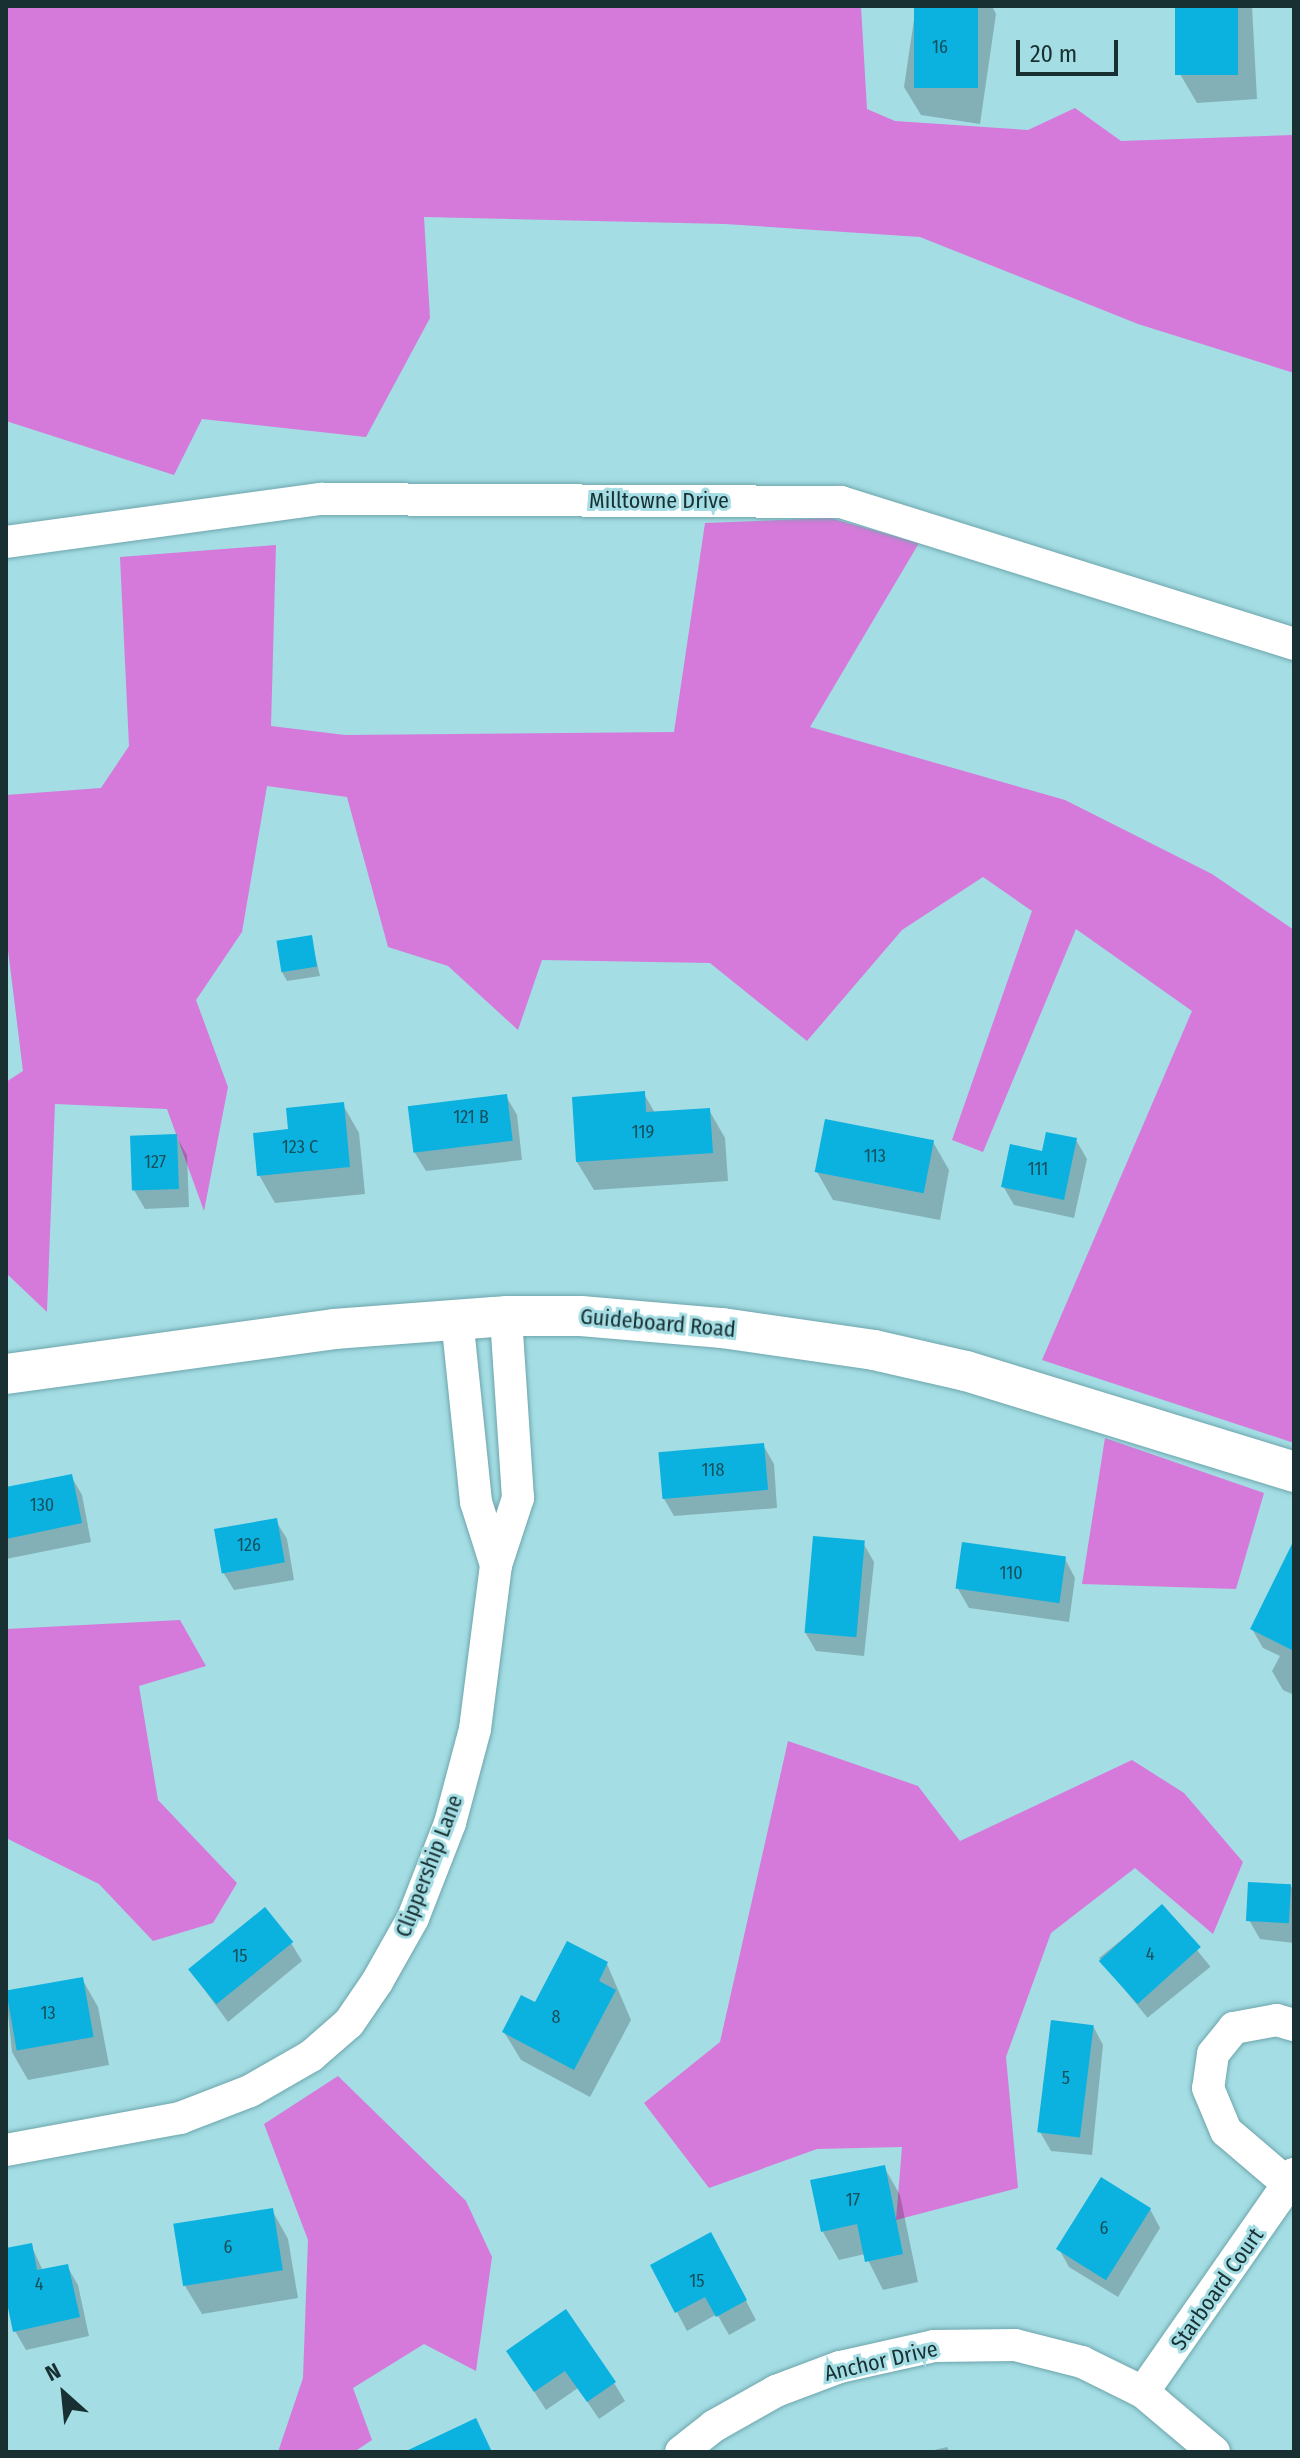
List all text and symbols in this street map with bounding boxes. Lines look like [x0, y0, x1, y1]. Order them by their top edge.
scale bar [1020, 24, 1122, 74]
house number: 16 [932, 36, 948, 58]
text: 20 m [1030, 40, 1077, 68]
street label: Milltowne Drive [589, 488, 729, 514]
house number: 121 B [453, 1106, 489, 1128]
house number: 119 [632, 1121, 654, 1143]
house number: 123 C [282, 1136, 318, 1158]
house number: 113 [864, 1145, 886, 1167]
house number: 127 [144, 1151, 166, 1173]
house number: 111 [1028, 1158, 1048, 1180]
street label: Guideboard Road [579, 1303, 737, 1343]
house number: 118 [702, 1459, 724, 1481]
house number: 130 [30, 1494, 54, 1516]
house number: 126 [237, 1534, 261, 1556]
house number: 110 [999, 1562, 1023, 1584]
street label: Clippership Lane [390, 1791, 468, 1941]
house number: 4 [1146, 1943, 1154, 1965]
house number: 15 [232, 1945, 248, 1967]
house number: 13 [40, 2002, 56, 2024]
house number: 8 [552, 2006, 560, 2028]
house number: 5 [1062, 2067, 1070, 2089]
house number: 17 [846, 2189, 860, 2211]
house number: 6 [1100, 2217, 1108, 2239]
street label: Starboard Court [1165, 2223, 1269, 2355]
house number: 6 [224, 2236, 232, 2258]
house number: 15 [689, 2270, 705, 2292]
house number: 4 [35, 2273, 43, 2295]
street label: Anchor Drive [822, 2335, 940, 2387]
north arrow [24, 2354, 104, 2434]
text: N [41, 2357, 65, 2387]

